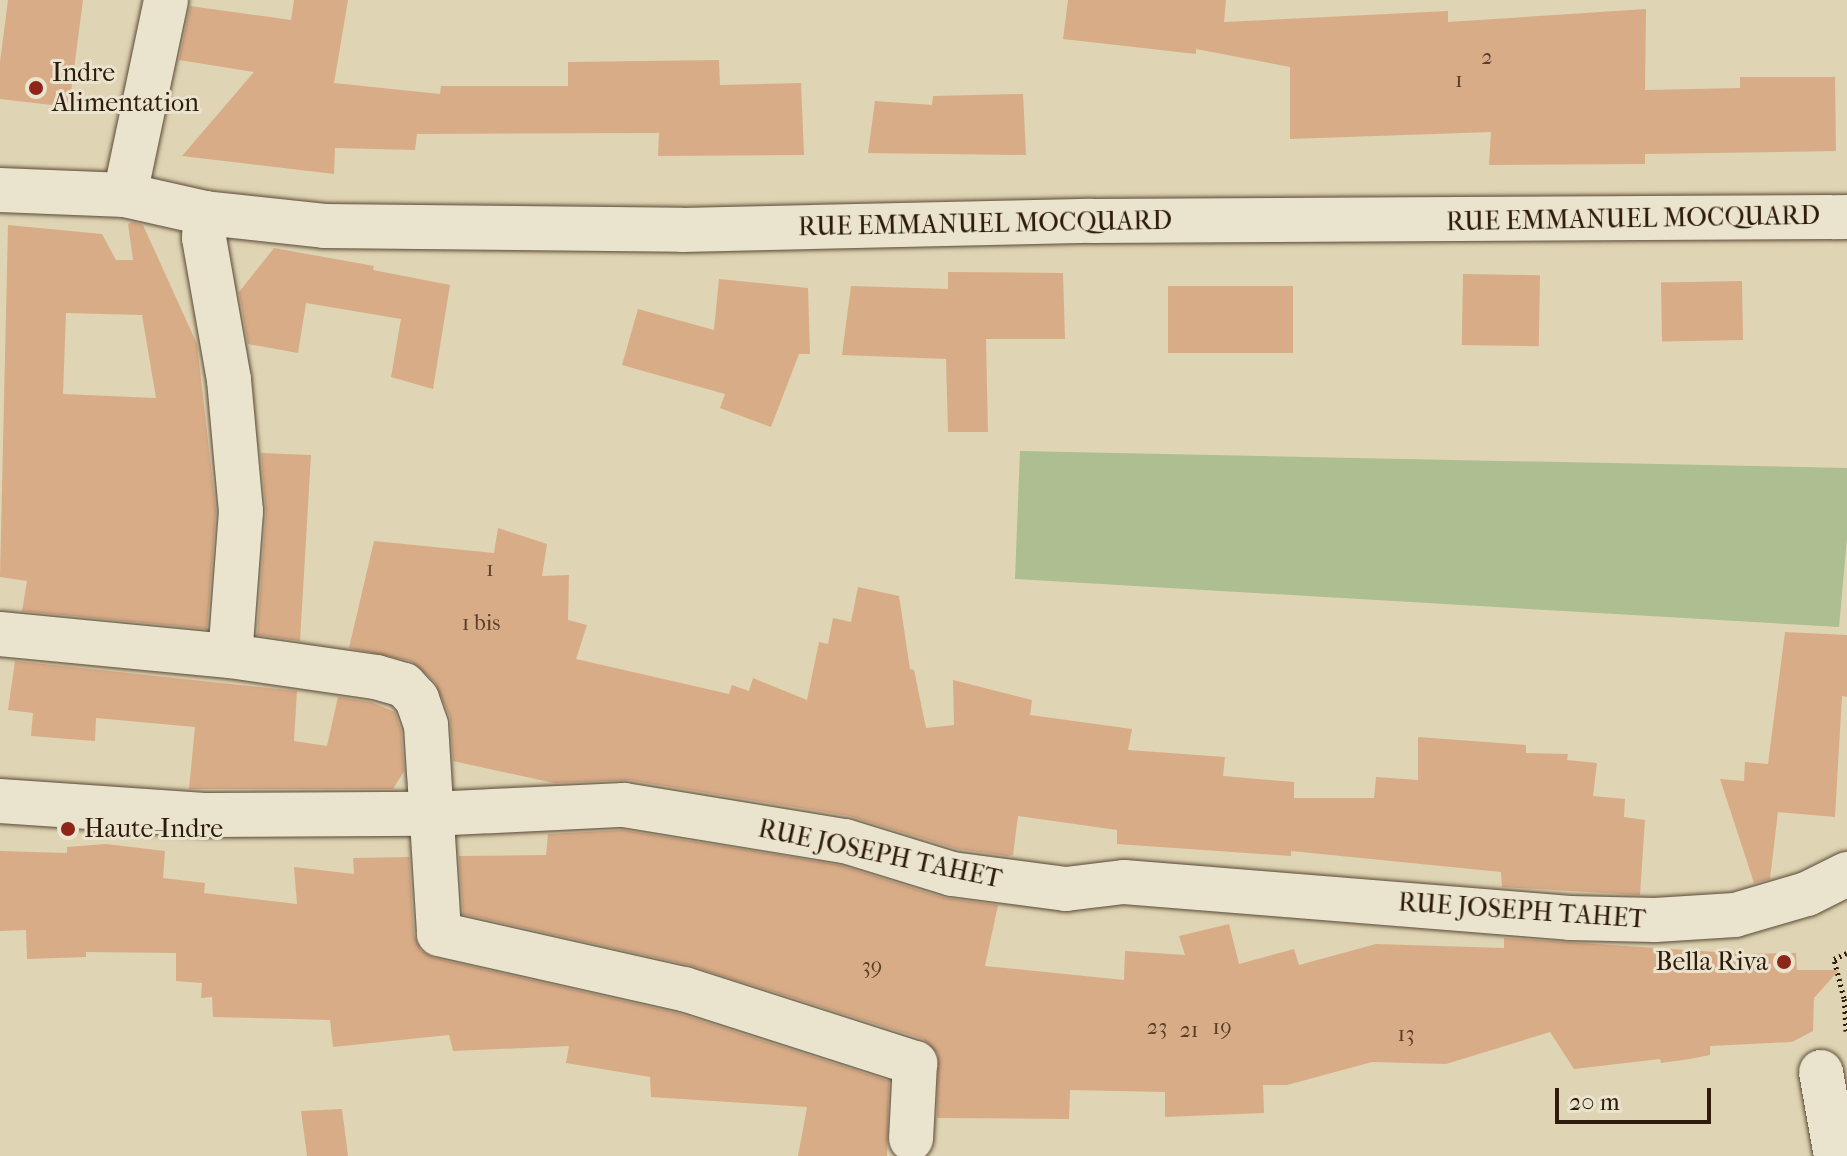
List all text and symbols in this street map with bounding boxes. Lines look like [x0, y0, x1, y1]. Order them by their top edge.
house number: 2 [1481, 45, 1493, 71]
place label: Indre Alimentation [52, 57, 199, 118]
house number: 1 [1455, 68, 1463, 94]
marker: Indre Alimentation [27, 79, 45, 97]
street label: RUE EMMANUEL MOCQUARD [1446, 200, 1820, 238]
street label: RUE EMMANUEL MOCQUARD [798, 205, 1172, 243]
house number: 1 [486, 557, 494, 583]
house number: 1 bis [462, 611, 500, 637]
place label: Haute-Indre [84, 813, 223, 845]
street label: RUE JOSEPH TAHET [755, 813, 1005, 895]
marker: Haute-Indre [59, 820, 77, 838]
street label: RUE JOSEPH TAHET [1397, 887, 1647, 935]
place label: Bella Riva [1655, 946, 1768, 978]
marker: Bella Riva [1775, 953, 1793, 971]
house number: 39 [862, 954, 882, 980]
house number: 23 [1147, 1015, 1167, 1041]
house number: 19 [1212, 1015, 1232, 1041]
house number: 21 [1179, 1018, 1199, 1044]
house number: 13 [1398, 1022, 1414, 1048]
scale bar [1559, 1072, 1715, 1122]
text: 20 m [1569, 1088, 1620, 1116]

